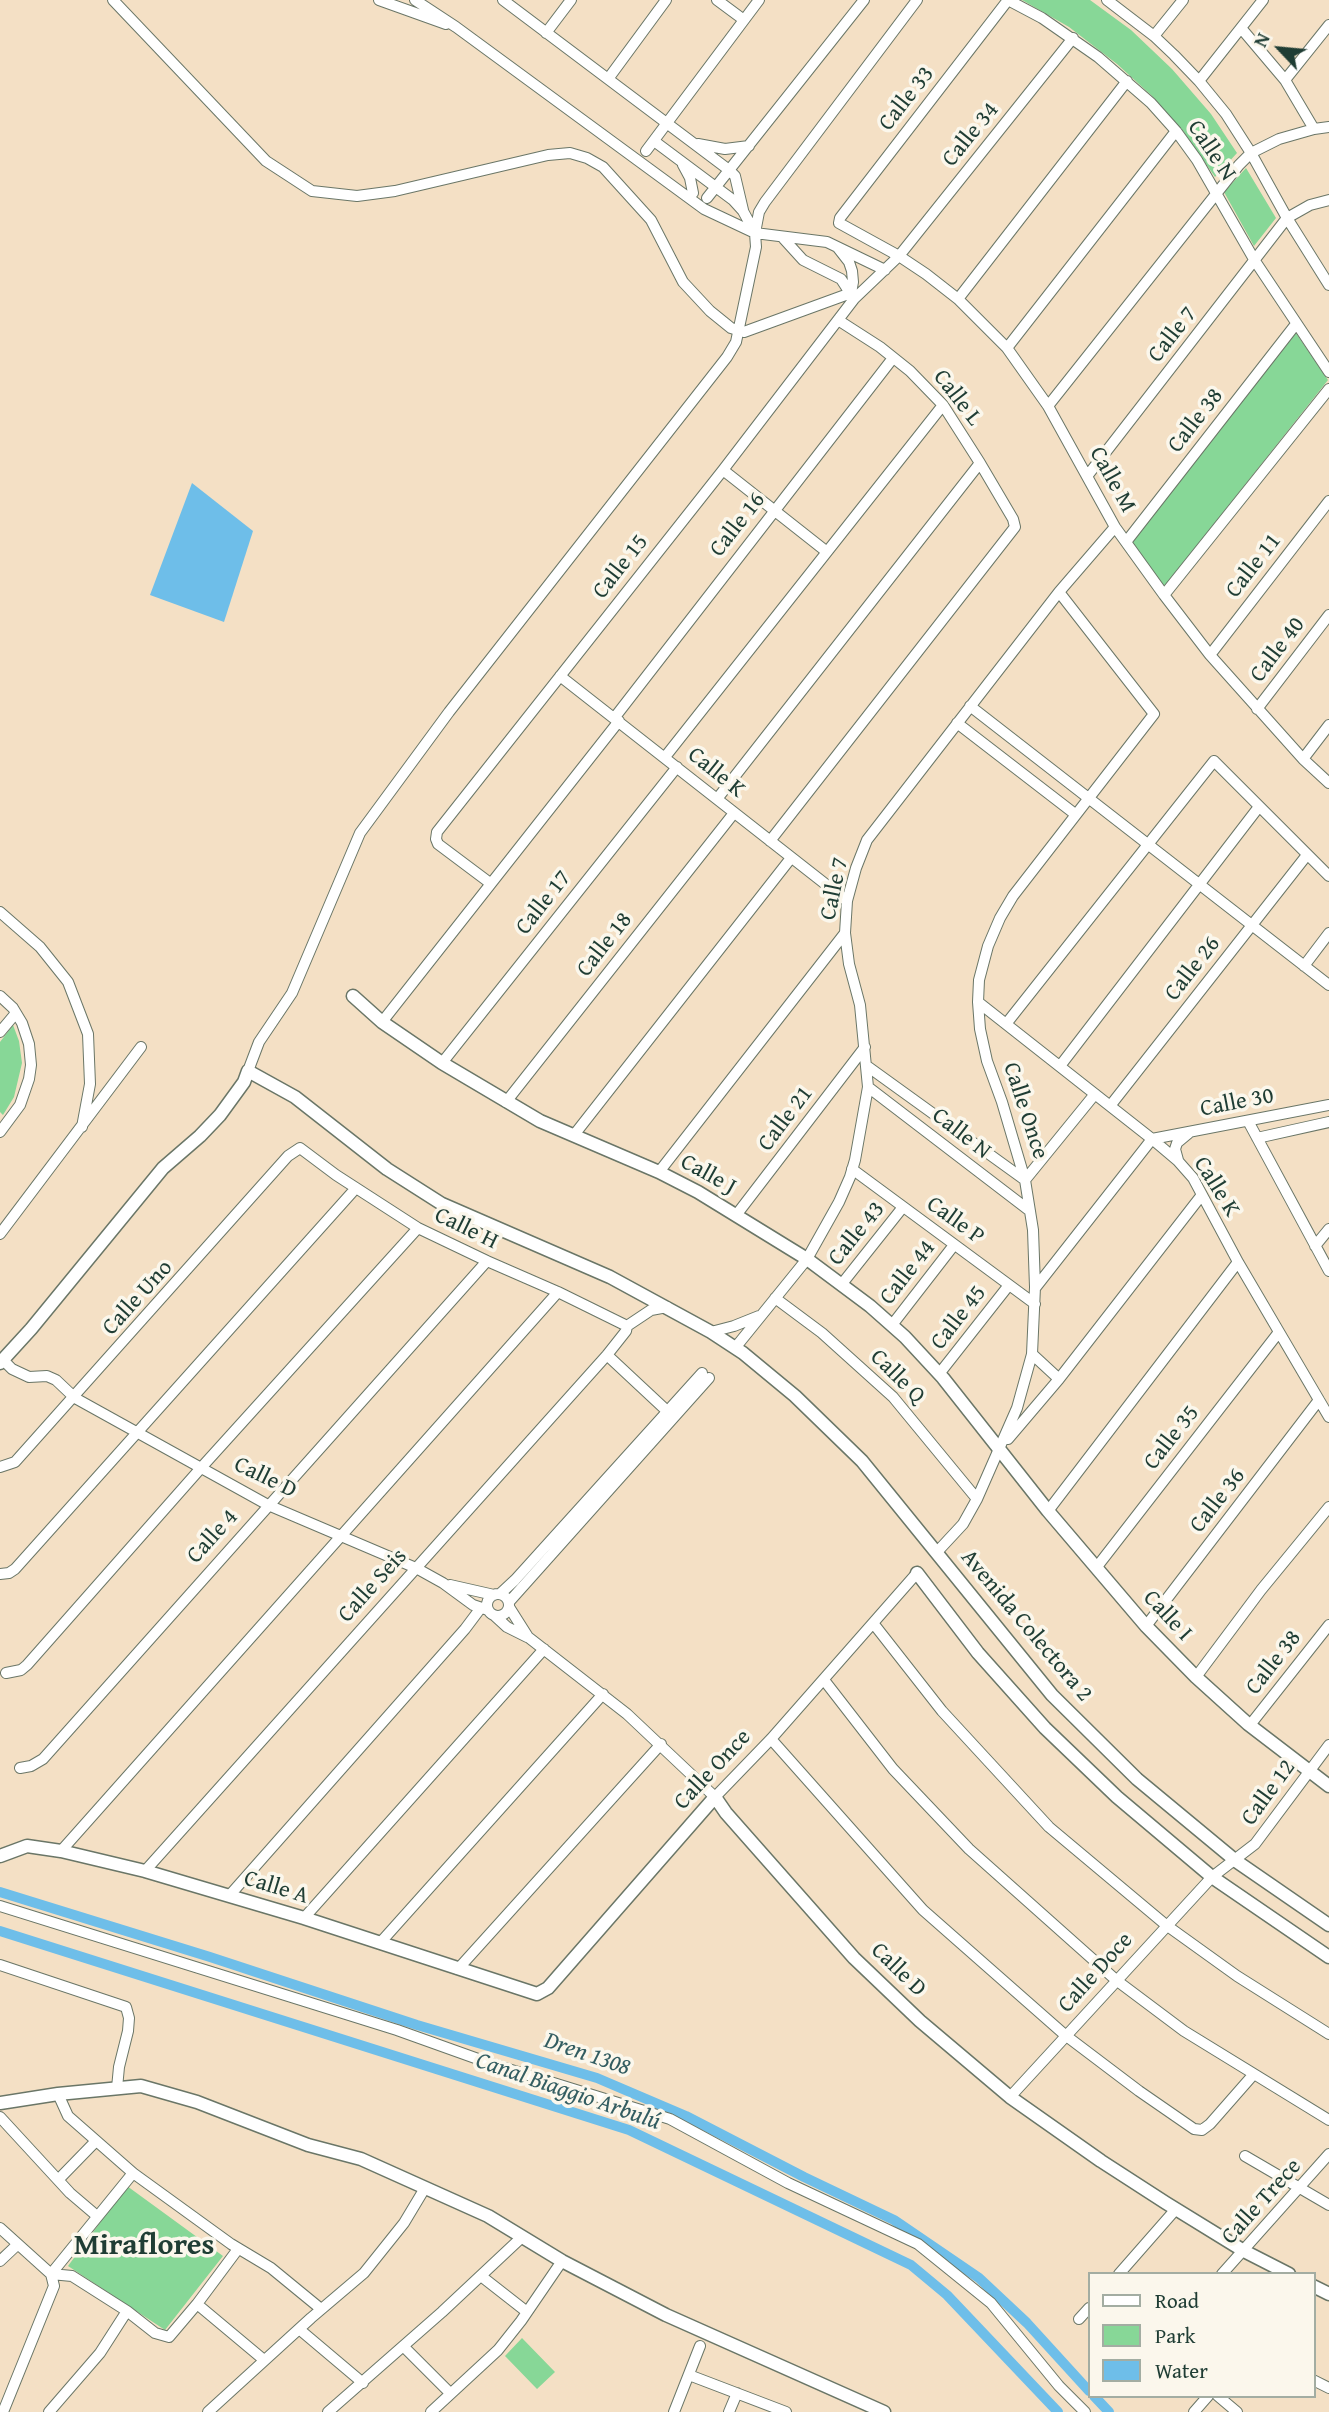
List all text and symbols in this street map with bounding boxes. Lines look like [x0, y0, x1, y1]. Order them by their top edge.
north arrow [1245, 14, 1315, 84]
text: N [1246, 28, 1276, 52]
street label: Calle 33 [873, 61, 941, 137]
street label: Calle 34 [937, 97, 1005, 173]
street label: Calle N [1181, 115, 1241, 187]
street label: Calle 7 [1143, 302, 1203, 368]
street label: Calle L [927, 365, 987, 431]
street label: Calle 38 [1162, 383, 1230, 459]
street label: Calle M [1083, 442, 1141, 518]
street label: Calle 16 [704, 487, 772, 563]
street label: Calle 11 [1220, 528, 1288, 604]
street label: Calle 15 [587, 529, 655, 605]
street label: Calle 40 [1245, 612, 1311, 688]
street label: Calle K [682, 742, 750, 804]
street label: Calle 7 [815, 855, 855, 923]
street label: Calle 17 [510, 865, 578, 941]
street label: Calle 18 [571, 907, 639, 983]
street label: Calle 26 [1159, 931, 1227, 1007]
street label: Calle Once [996, 1059, 1054, 1163]
street label: Calle 21 [753, 1081, 819, 1157]
street label: Calle 30 [1198, 1082, 1276, 1124]
street label: Calle N [926, 1102, 996, 1166]
street label: Calle J [675, 1149, 741, 1201]
street label: Calle K [1187, 1152, 1245, 1222]
street label: Calle P [921, 1191, 989, 1251]
street label: Calle 43 [823, 1196, 891, 1272]
street label: Calle H [430, 1202, 502, 1256]
street label: Calle 44 [874, 1235, 942, 1311]
street label: Calle Uno [97, 1255, 179, 1341]
street label: Calle 45 [925, 1280, 993, 1356]
street label: Calle Q [864, 1344, 930, 1410]
street label: Calle 35 [1138, 1400, 1206, 1476]
street label: Calle D [229, 1451, 301, 1505]
street label: Calle 36 [1184, 1463, 1252, 1539]
street label: Calle 4 [182, 1504, 244, 1570]
street label: Calle Seis [333, 1543, 413, 1629]
street label: Avenida Colectora 2 [954, 1544, 1098, 1708]
street label: Calle I [1137, 1585, 1197, 1647]
street label: Calle 38 [1240, 1625, 1308, 1701]
street label: Calle Once [669, 1724, 757, 1816]
street label: Calle 12 [1236, 1755, 1302, 1831]
street label: Calle A [240, 1865, 312, 1911]
street label: Calle Doce [1053, 1927, 1139, 2019]
street label: Calle D [865, 1937, 931, 2003]
water label: Dren 1308 [540, 2027, 634, 2083]
water label: Canal Biaggio Arbulú [472, 2047, 664, 2137]
street label: Calle Trece [1216, 2153, 1308, 2251]
district label: Miraflores [74, 2228, 214, 2264]
legend [1088, 2272, 1315, 2398]
text: Road [1155, 2285, 1199, 2316]
text: Park [1155, 2320, 1196, 2351]
text: Water [1155, 2355, 1208, 2386]

